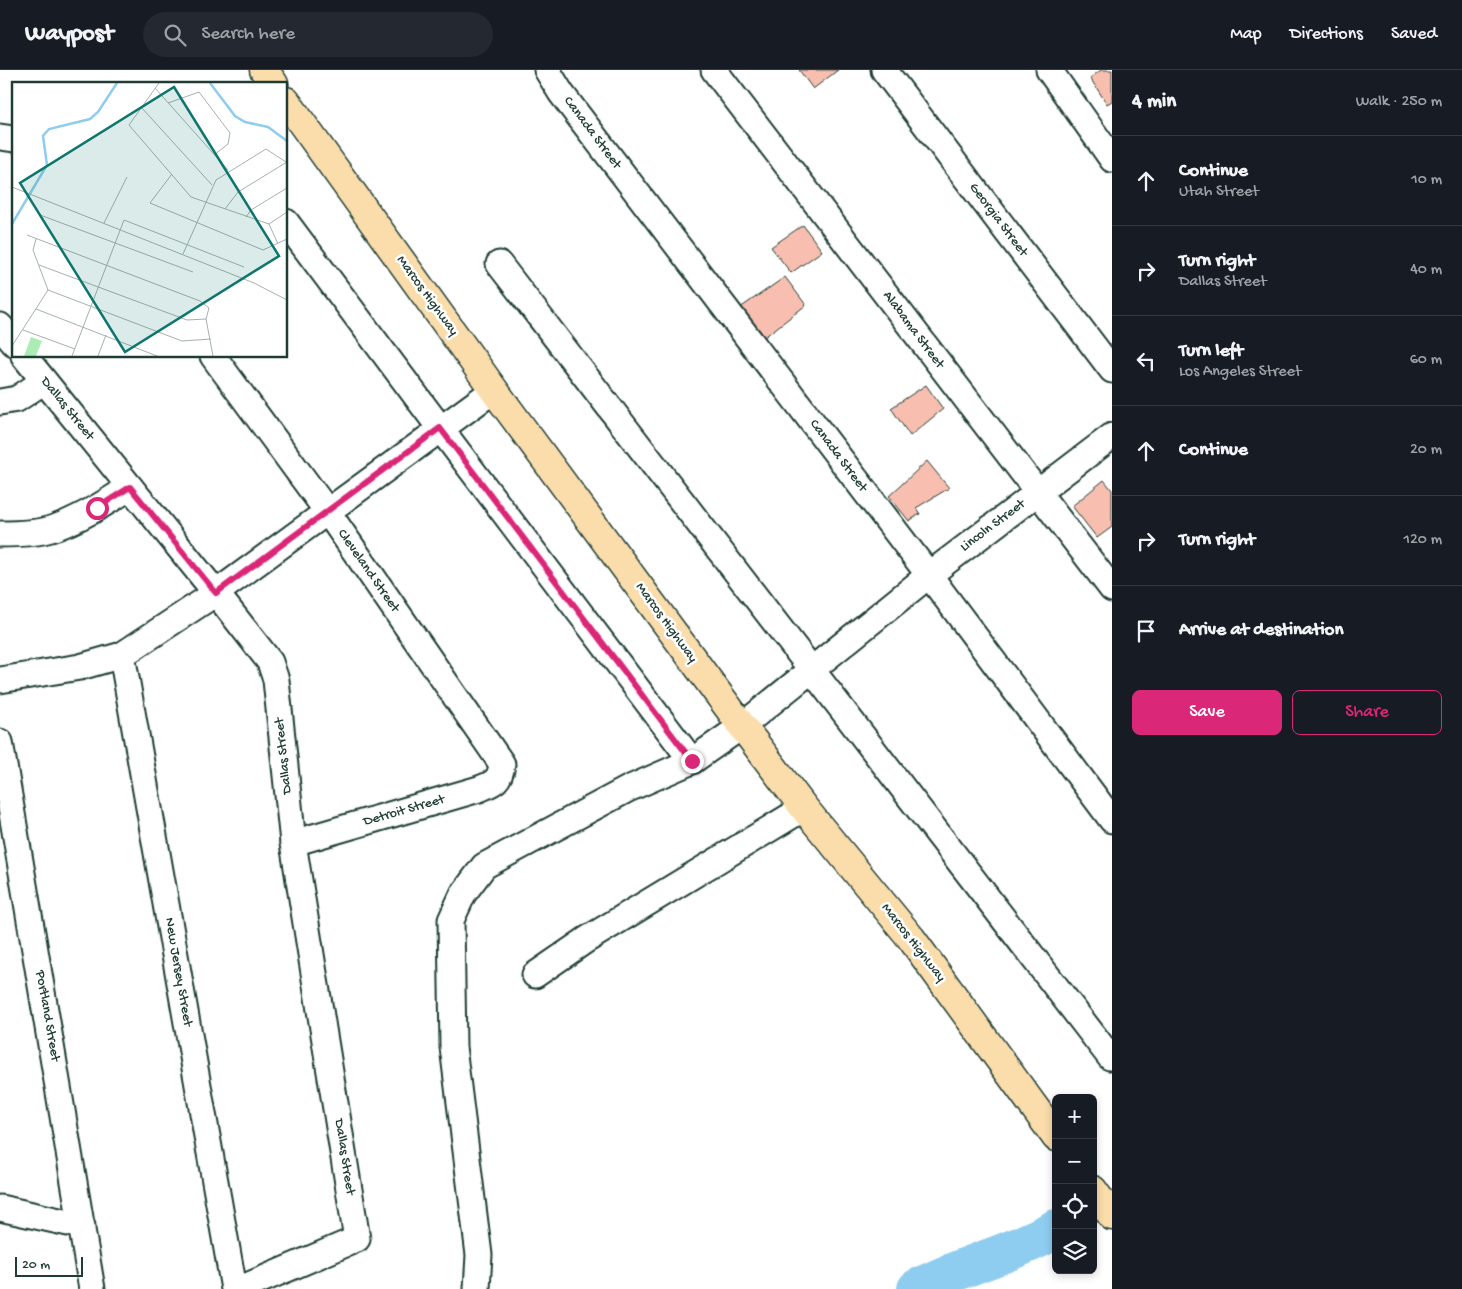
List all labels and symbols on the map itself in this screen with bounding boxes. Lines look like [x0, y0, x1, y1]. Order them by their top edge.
inset map [12, 82, 288, 358]
street label: Canada Street [559, 93, 626, 174]
street label: Georgia Street [965, 180, 1032, 261]
street label: Marcos Highway [392, 253, 462, 339]
street label: Alabama Street [878, 288, 948, 373]
street label: Dallas Street [36, 373, 99, 445]
street label: Canada Street [805, 416, 872, 497]
street label: Lincoln Street [957, 495, 1030, 556]
route start [86, 497, 109, 520]
street label: Cleveland Street [333, 526, 404, 617]
street label: Marcos Highway [631, 580, 701, 666]
street label: Dallas Street [271, 716, 297, 796]
route end [681, 750, 704, 773]
street label: Detroit Street [360, 791, 448, 831]
street label: Marcos Highway [877, 900, 949, 986]
street label: New Jersey Street [160, 916, 196, 1029]
street label: Portland Street [30, 968, 64, 1064]
street label: Dallas Street [329, 1117, 359, 1197]
scale bar [15, 1254, 82, 1277]

